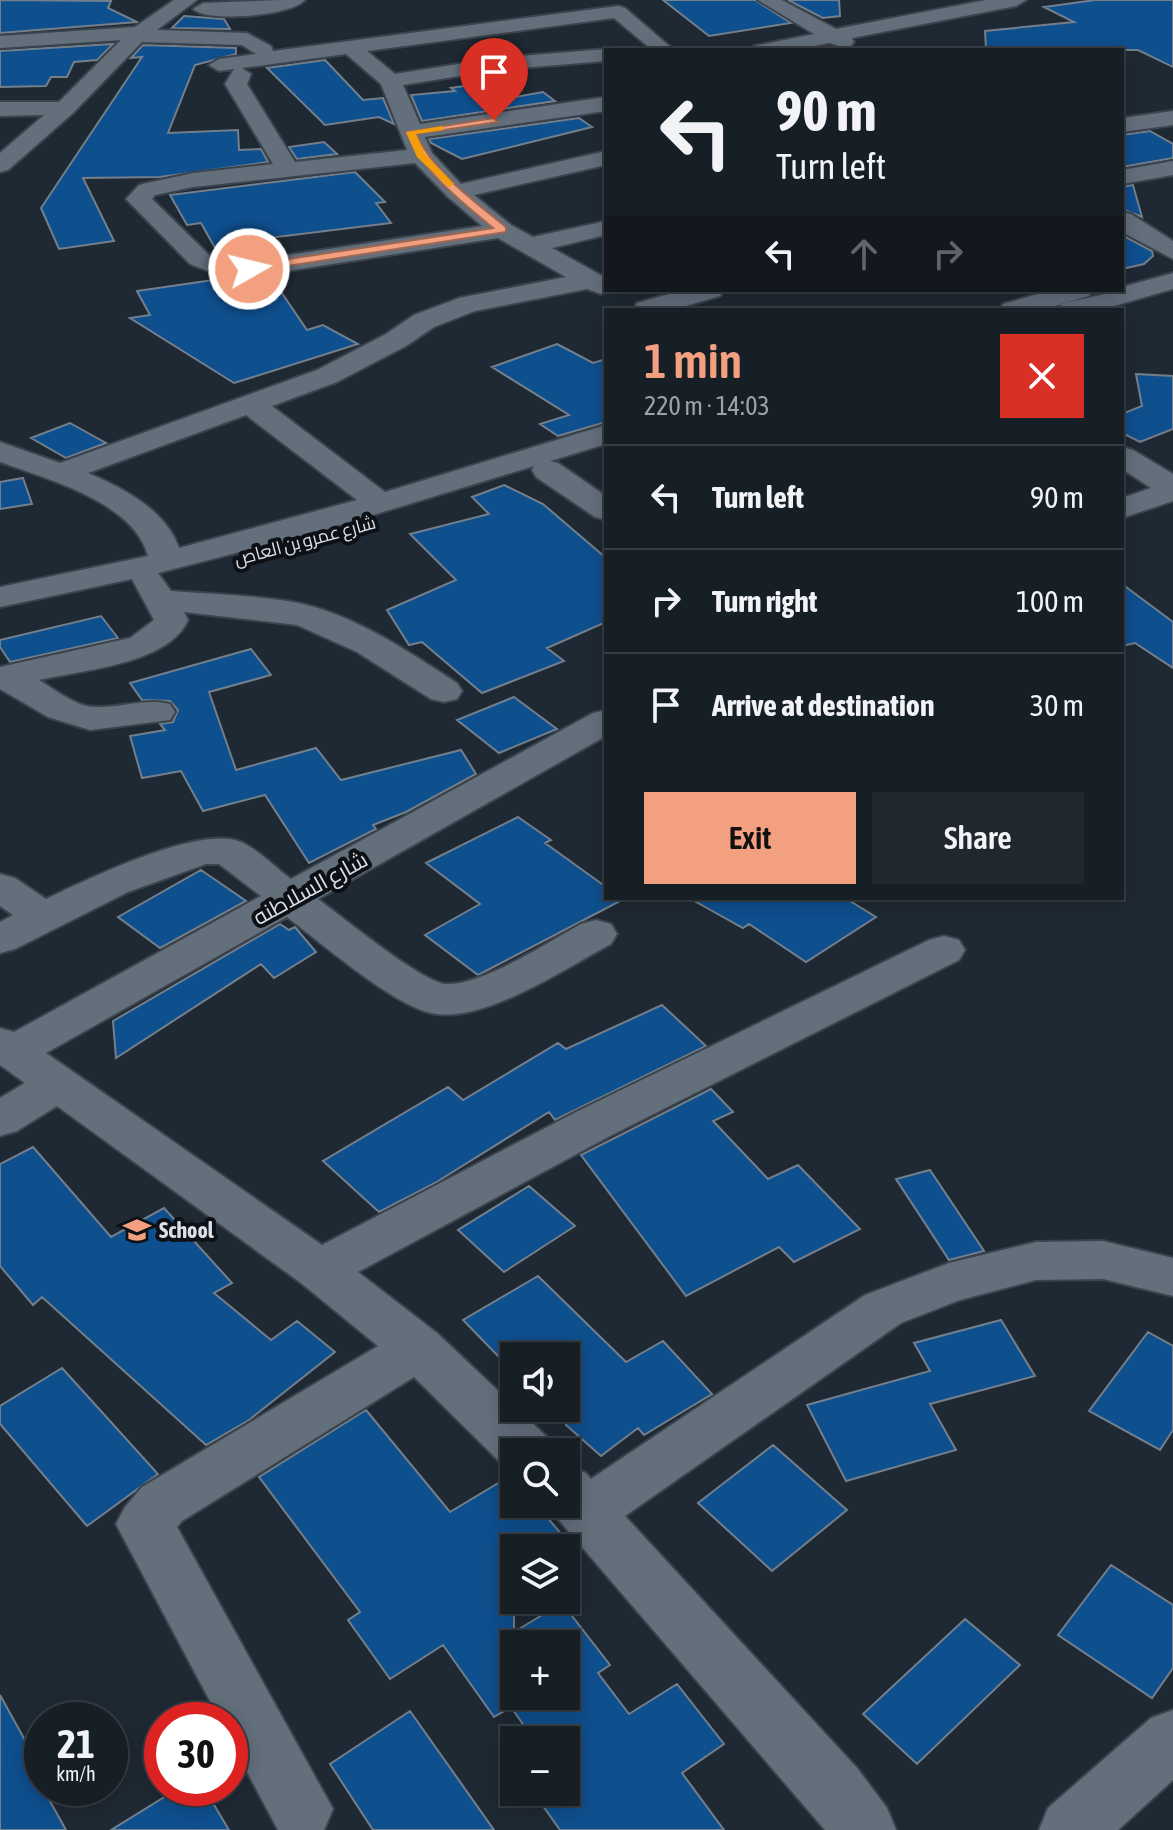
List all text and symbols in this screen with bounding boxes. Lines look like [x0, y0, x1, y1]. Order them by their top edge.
pin [460, 38, 528, 120]
icon: arrive [472, 50, 516, 94]
text: 90 m [776, 79, 877, 143]
icon: left [644, 80, 748, 184]
text: Turn left [776, 145, 886, 187]
position arrow [207, 227, 291, 311]
icon: left [758, 232, 802, 276]
icon: ahead [842, 232, 886, 276]
icon: right [926, 232, 970, 276]
text: 1 min [644, 333, 742, 388]
button: close [1000, 334, 1084, 418]
text: 220 m · 14:03 [644, 391, 770, 421]
icon: left [644, 475, 688, 519]
text: Turn left [712, 480, 804, 514]
text: 90 m [1030, 480, 1084, 514]
street label: شارع عمرو بن العاص [232, 512, 378, 571]
icon: right [644, 579, 688, 623]
text: Turn right [712, 584, 818, 618]
text: 100 m [1016, 584, 1084, 618]
icon: arrive [644, 683, 688, 727]
text: Arrive at destination [712, 688, 934, 722]
text: 30 m [1030, 688, 1084, 722]
button: Exit [644, 792, 856, 884]
button: Share [872, 792, 1084, 884]
street label: شارع السلاطنه [248, 846, 373, 932]
school or university icon: School [122, 1215, 152, 1245]
place label: School [159, 1217, 215, 1243]
map controls [500, 1342, 580, 1806]
button: sound [500, 1342, 580, 1422]
button: search [500, 1438, 580, 1518]
button: layers [500, 1534, 580, 1614]
button: + [500, 1630, 580, 1710]
speed limit sign: 30 [144, 1702, 248, 1806]
text: 21 [57, 1721, 95, 1766]
button: − [500, 1726, 580, 1806]
text: km/h [56, 1762, 96, 1785]

